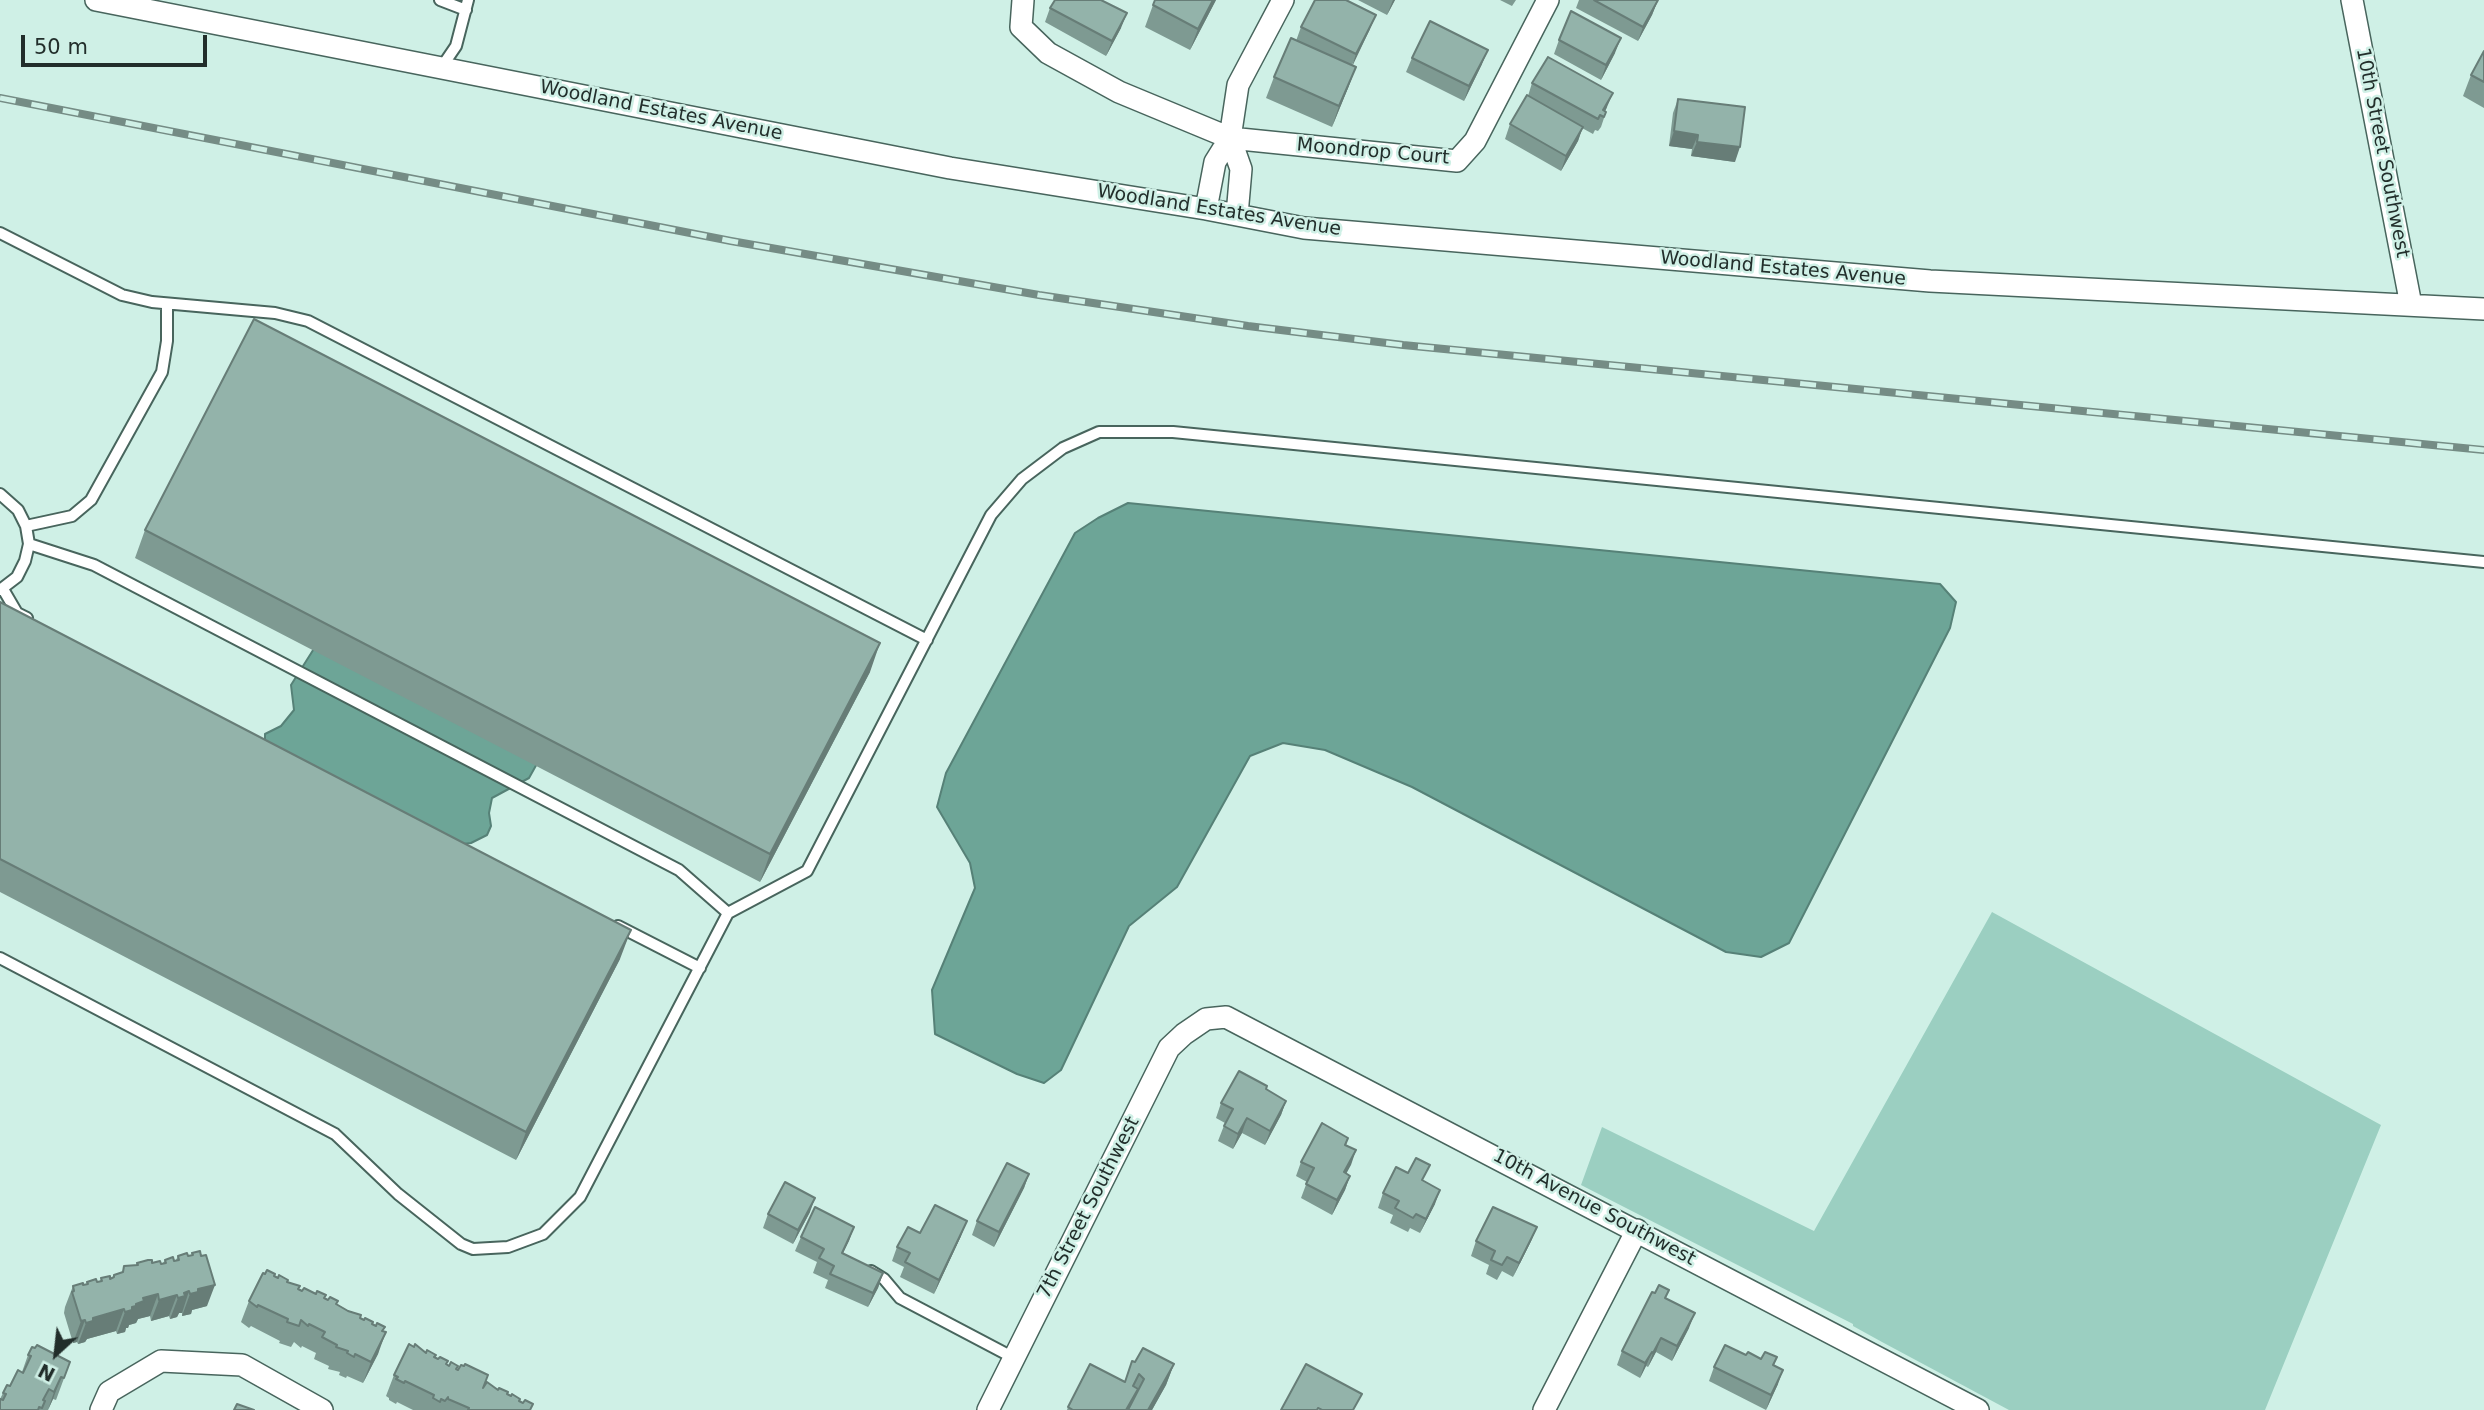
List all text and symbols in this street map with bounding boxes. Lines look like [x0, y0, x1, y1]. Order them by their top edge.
scale bar [24, 21, 210, 65]
text: 50 m [34, 35, 88, 59]
street label: 10th Street Southwest [2350, 46, 2414, 260]
street label: Woodland Estates Avenue [538, 76, 784, 146]
street label: Moondrop Court [1296, 134, 1450, 170]
street label: Woodland Estates Avenue [1095, 180, 1343, 242]
street label: Woodland Estates Avenue [1659, 247, 1907, 291]
street label: 7th Street Southwest [1033, 1113, 1145, 1303]
street label: 10th Avenue Southwest [1489, 1145, 1699, 1271]
north arrow [21, 1319, 91, 1389]
text: N [34, 1359, 59, 1386]

